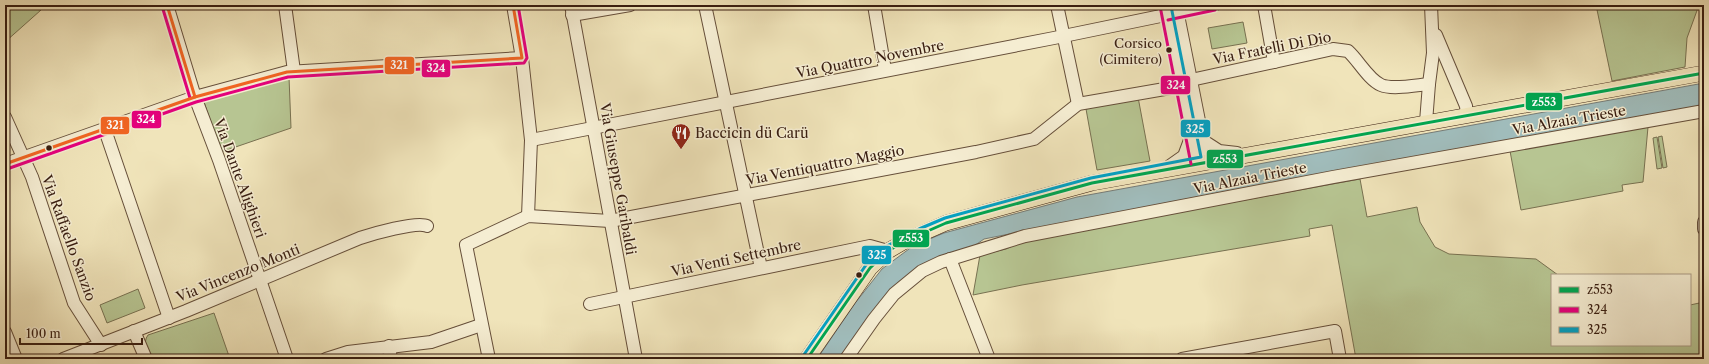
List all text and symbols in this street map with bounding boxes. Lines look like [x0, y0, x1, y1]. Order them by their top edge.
street label: Via Fratelli Di Dio [1210, 28, 1333, 68]
place label: Corsico (Cimitero) [1100, 35, 1162, 67]
street label: Via Quattro Novembre [794, 36, 946, 82]
marker: Corsico (Cimitero) [1164, 45, 1174, 55]
line badge: 321 [384, 56, 415, 75]
text: 321 [390, 58, 408, 72]
line badge: 324 [421, 59, 451, 78]
text: 324 [426, 61, 446, 75]
line badge: 324 [1160, 75, 1191, 95]
text: 324 [1166, 78, 1186, 92]
line badge: z553 [1525, 92, 1563, 111]
text: z553 [1532, 95, 1556, 109]
street label: Via Giuseppe Garibaldi [596, 101, 640, 256]
street label: Via Alzaia Trieste [1510, 101, 1627, 139]
line badge: 324 [131, 110, 162, 129]
text: 324 [136, 112, 156, 126]
street label: Via Dante Alighieri [210, 115, 270, 240]
line badge: 321 [100, 116, 130, 135]
text: 321 [106, 118, 124, 132]
line badge: 325 [1180, 119, 1211, 138]
restaurant icon: Baccicin dü Carü [670, 122, 692, 150]
text: 325 [1186, 122, 1204, 136]
place label: Baccicin dü Carü [695, 124, 809, 142]
street label: Via Ventiquattro Maggio [743, 141, 906, 189]
unlabelled marker [44, 143, 54, 153]
line badge: z553 [1206, 149, 1244, 169]
text: z553 [1213, 152, 1237, 166]
street label: Via Alzaia Trieste [1191, 158, 1308, 198]
street label: Via Raffaello Sanzio [37, 172, 100, 304]
line badge: z553 [892, 229, 930, 248]
text: z553 [899, 231, 923, 245]
street label: Via Venti Settembre [669, 235, 803, 281]
street label: Via Vincenzo Monti [173, 240, 302, 306]
line badge: 325 [861, 245, 892, 265]
text: 325 [868, 248, 886, 262]
unlabelled marker [854, 270, 864, 280]
legend [1551, 274, 1691, 346]
text: z553 [1587, 282, 1613, 297]
text: 324 [1587, 302, 1608, 317]
scale bar [20, 320, 142, 346]
text: 325 [1587, 322, 1607, 337]
text: 100 m [26, 326, 61, 341]

